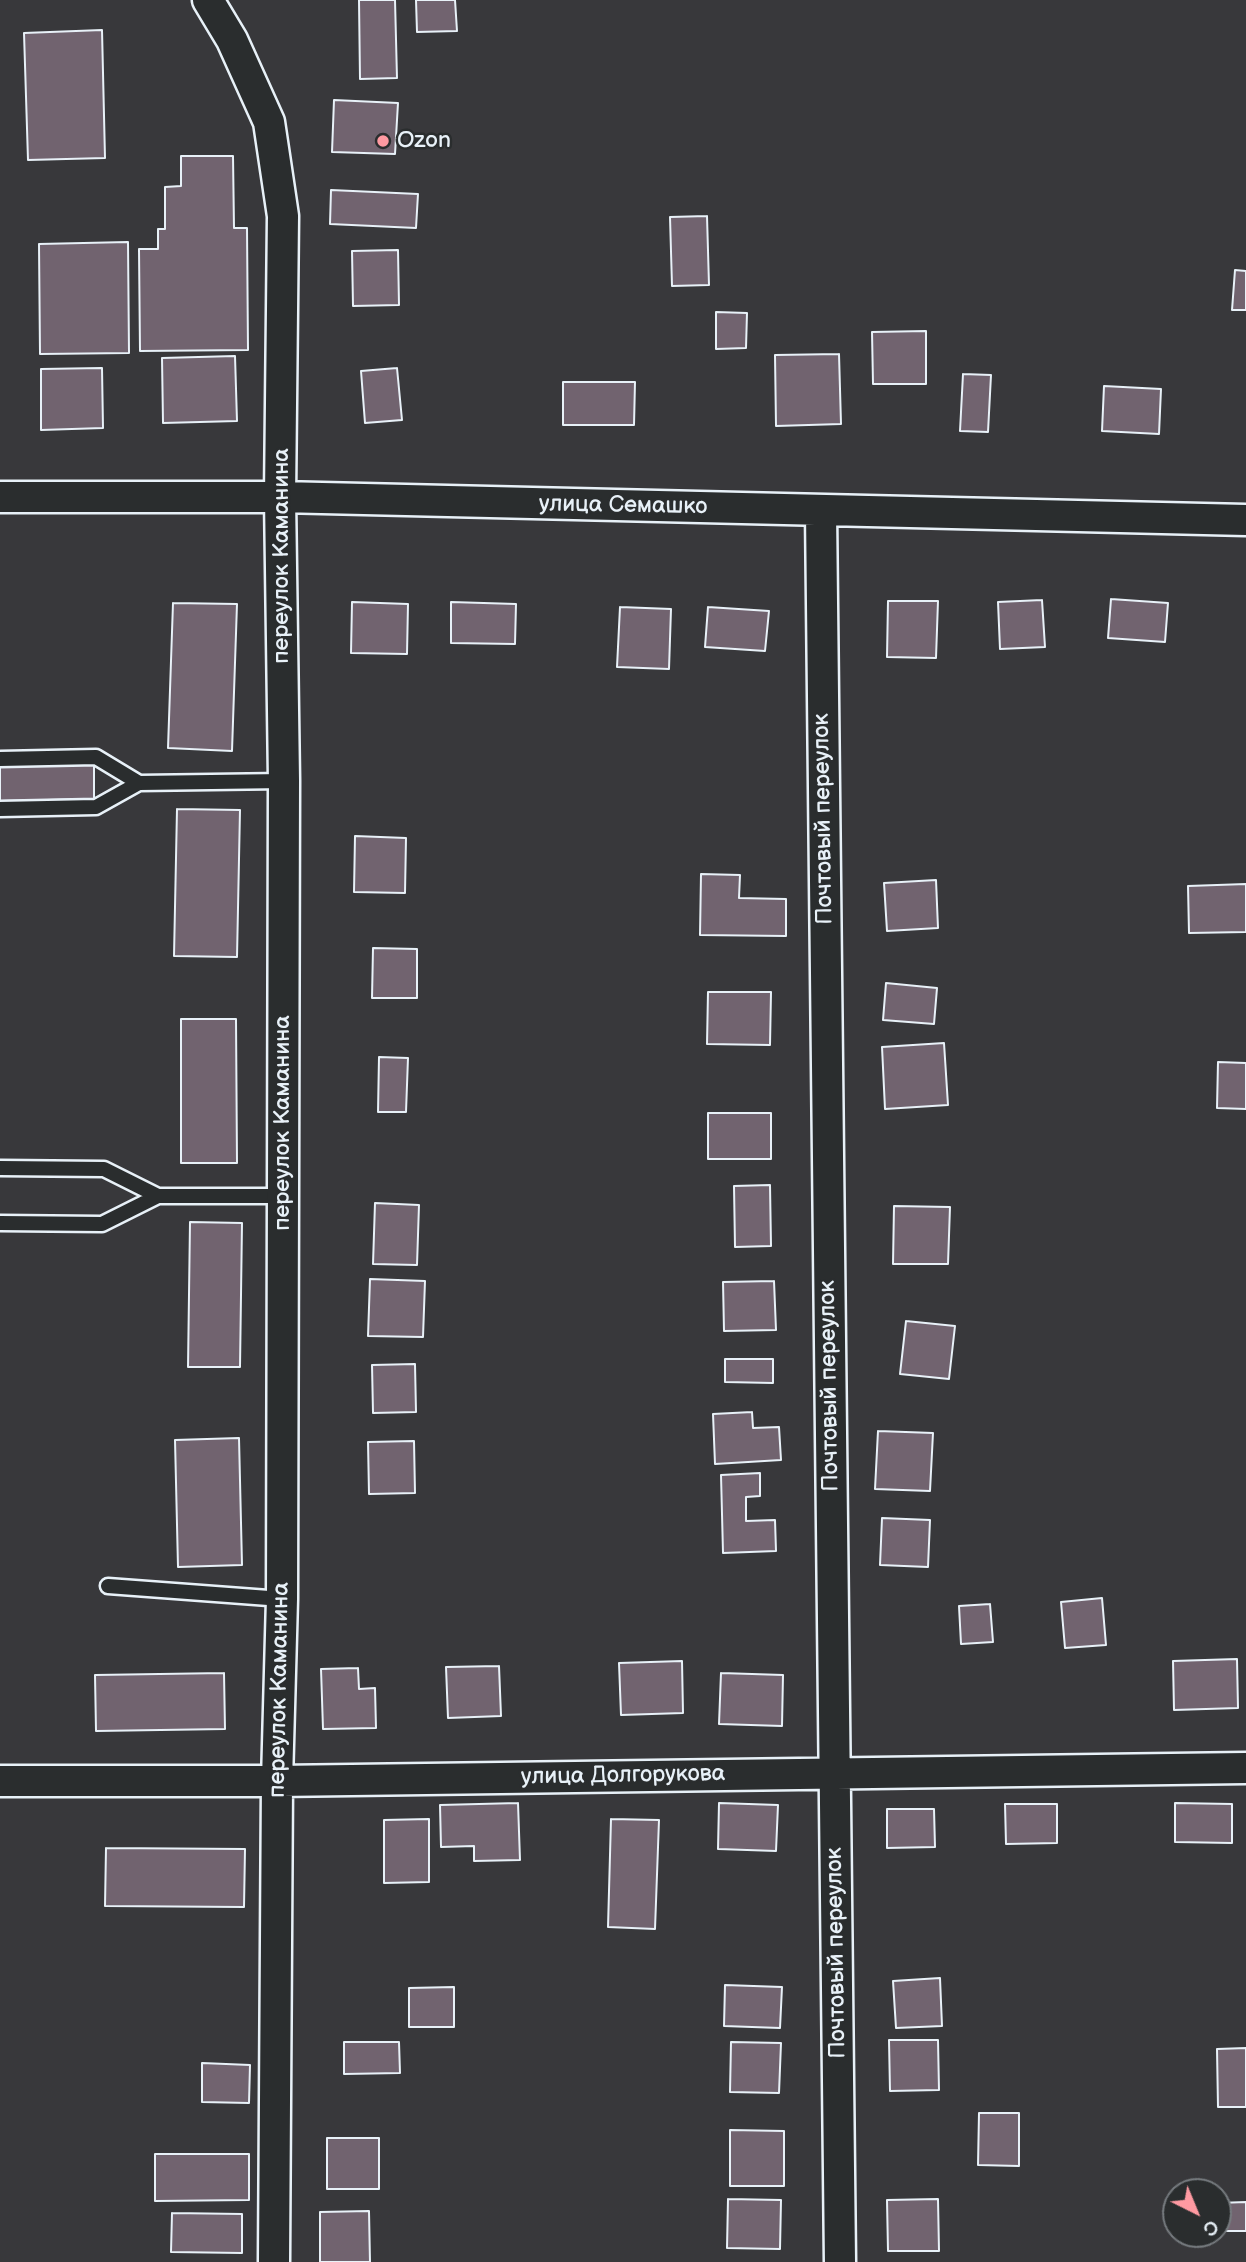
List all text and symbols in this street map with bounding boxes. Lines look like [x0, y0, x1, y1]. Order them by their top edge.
place label: Ozon [397, 127, 451, 155]
marker: Ozon [375, 133, 391, 149]
street label: переулок Каманина [268, 448, 296, 664]
street label: улица Семашко [538, 491, 708, 521]
street label: Почтовый переулок [808, 713, 840, 925]
street label: переулок Каманина [269, 1015, 297, 1231]
street label: Почтовый переулок [814, 1280, 846, 1492]
street label: переулок Каманина [264, 1582, 296, 1798]
street label: улица Долгорукова [521, 1760, 725, 1792]
street label: Почтовый переулок [821, 1847, 853, 2059]
north arrow [1162, 2178, 1232, 2248]
text: С [1198, 2214, 1223, 2240]

